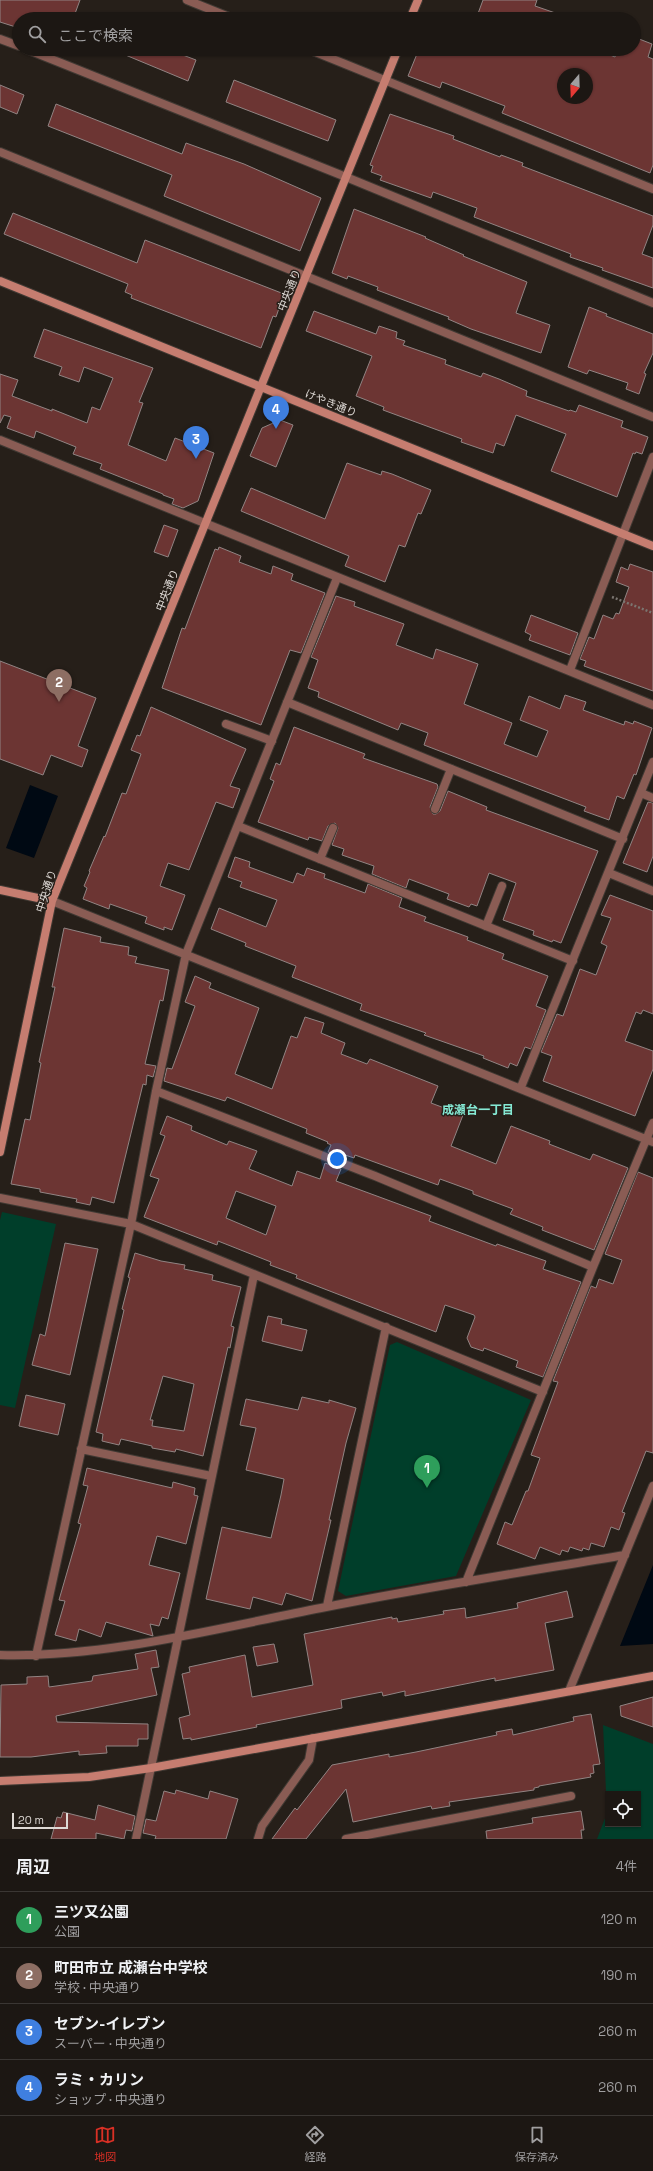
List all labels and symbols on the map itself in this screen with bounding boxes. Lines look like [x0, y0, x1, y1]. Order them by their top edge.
north arrow [557, 68, 593, 104]
street label: 中央通り [274, 267, 304, 313]
street label: けやき通り [303, 386, 359, 420]
pin: 4 [263, 396, 289, 429]
pin: 3 [183, 426, 209, 459]
street label: 中央通り [152, 567, 182, 613]
pin: 2 [46, 669, 72, 702]
street label: 中央通り [33, 868, 59, 914]
district label: 成瀬台一丁目 [442, 1102, 514, 1118]
your location [327, 1149, 347, 1169]
pin: 1 [414, 1455, 440, 1488]
scale bar [12, 1811, 68, 1830]

